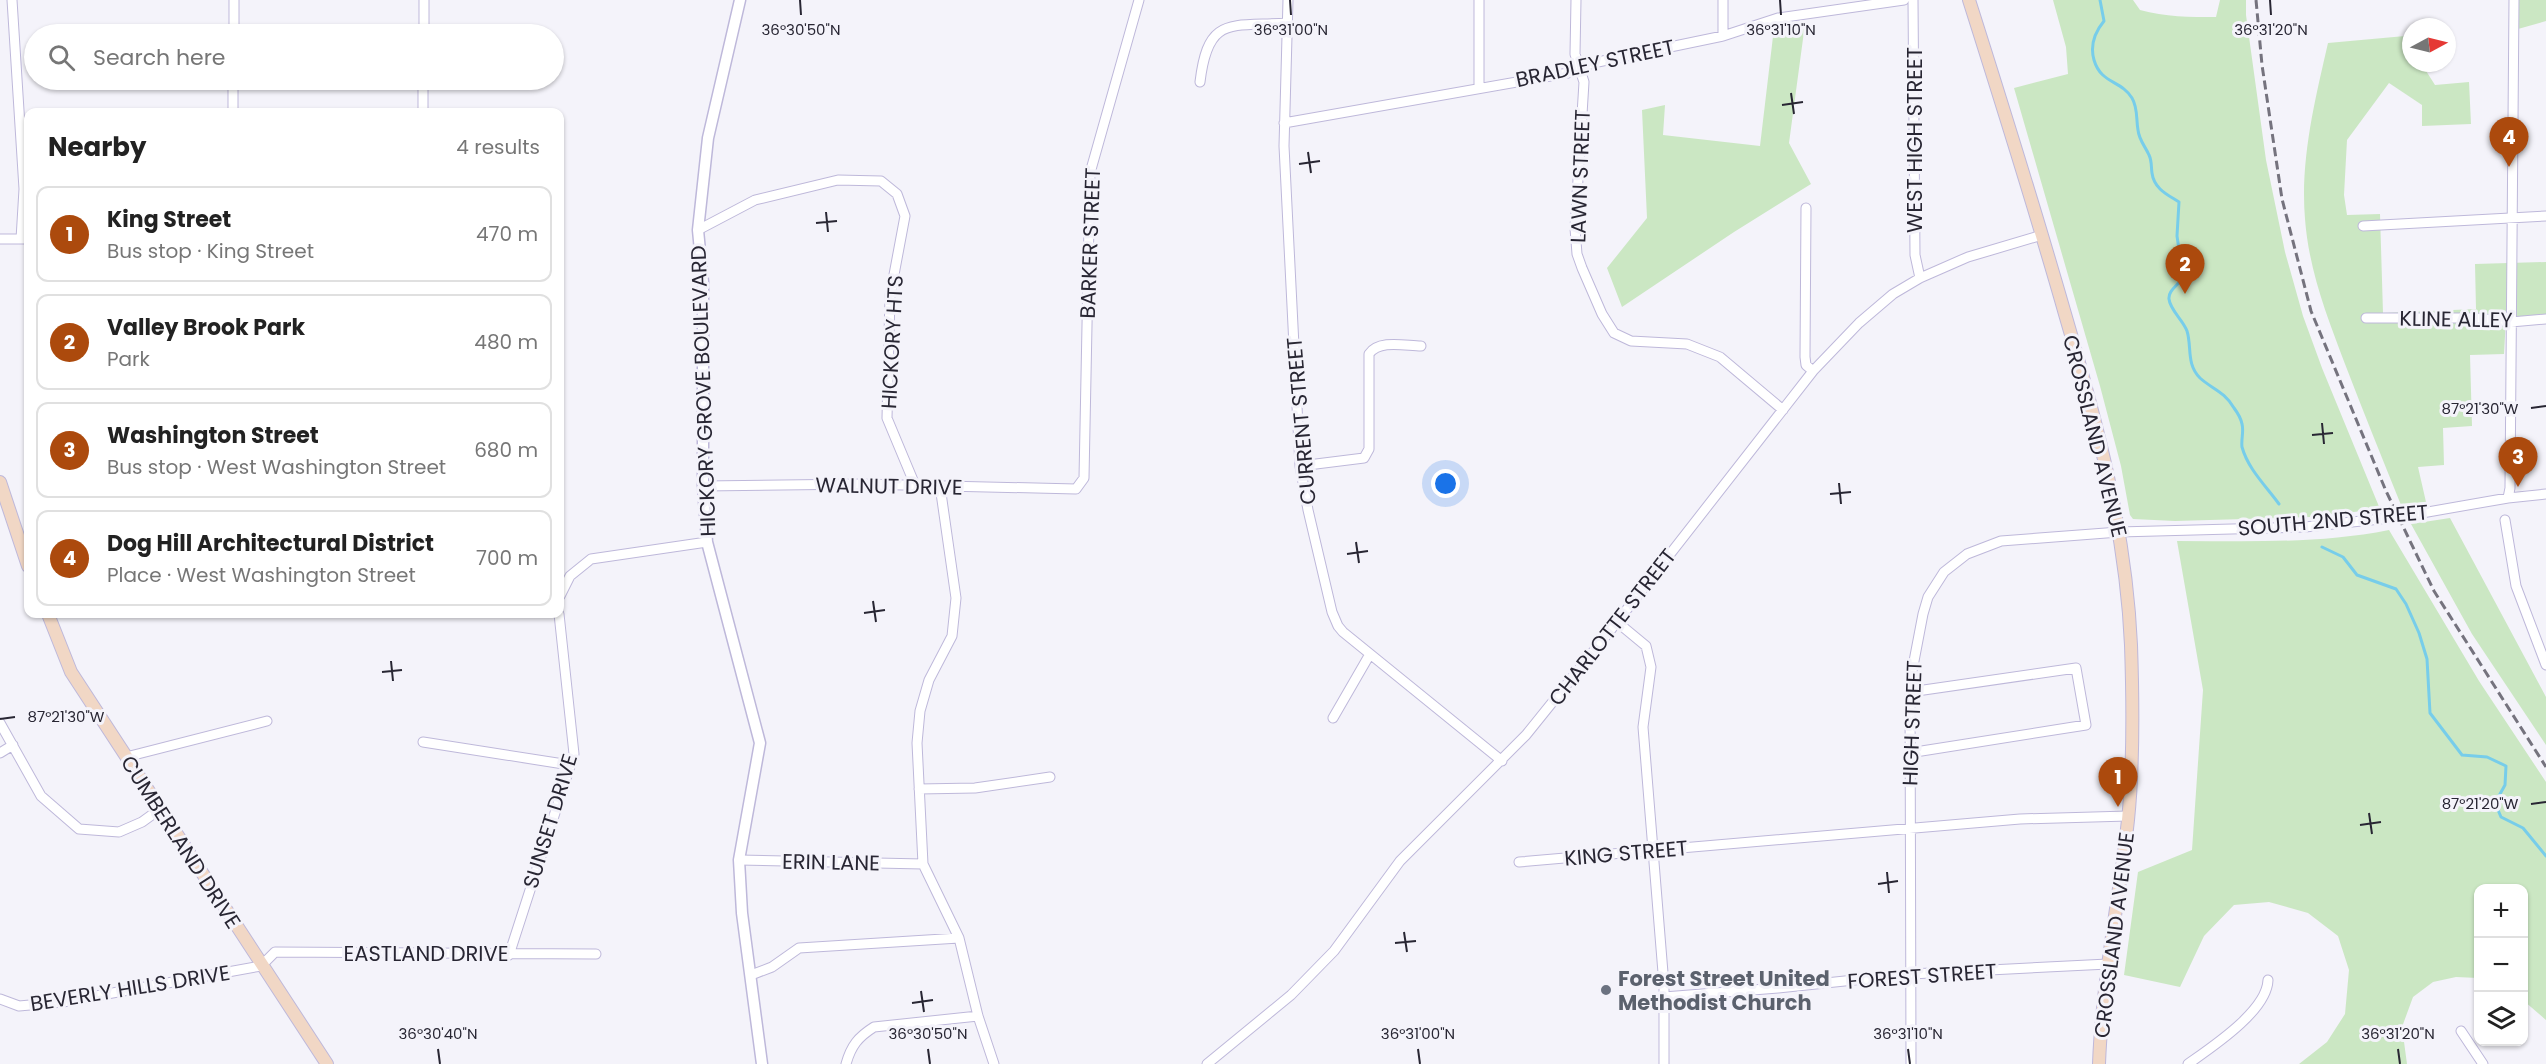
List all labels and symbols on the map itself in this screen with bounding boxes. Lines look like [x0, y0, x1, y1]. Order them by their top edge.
north arrow [2402, 18, 2456, 72]
text: 36°30'50"N [762, 19, 840, 40]
text: 36°31'00"N [1254, 19, 1328, 40]
text: 36°31'10"N [1746, 19, 1816, 40]
text: 36°31'20"N [2234, 19, 2308, 40]
street label: BRADLEY STREET [1513, 32, 1677, 94]
street label: WEST HIGH STREET [1900, 47, 1929, 233]
street label: LAWN STREET [1563, 109, 1597, 243]
pin: 4 [2490, 118, 2528, 167]
street label: BARKER STREET [1073, 167, 1107, 319]
pin: 2 [2166, 244, 2204, 294]
street label: HICKORY GROVE BOULEVARD [683, 245, 723, 537]
street label: HICKORY HTS [874, 274, 910, 410]
street label: KLINE ALLEY [2399, 304, 2513, 334]
street label: CROSSLAND AVENUE [2056, 332, 2134, 540]
street label: CURRENT STREET [1279, 336, 1323, 506]
text: 87°21'30"W [2442, 398, 2519, 419]
pin: 3 [2498, 438, 2538, 487]
your location [1431, 469, 1460, 498]
street label: WALNUT DRIVE [815, 470, 963, 502]
street label: SOUTH 2ND STREET [2237, 497, 2429, 543]
street label: CHARLOTTE STREET [1542, 543, 1682, 711]
street label: HIGH STREET [1895, 660, 1929, 786]
text: 87°21'30"W [28, 706, 105, 727]
street label: CUMBERLAND DRIVE [114, 750, 248, 934]
street label: SUNSET DRIVE [516, 750, 584, 892]
pin: 1 [2098, 758, 2138, 807]
text: 87°21'20"W [2442, 793, 2519, 814]
street label: CROSSLAND AVENUE [2087, 830, 2141, 1040]
street label: KING STREET [1563, 833, 1689, 873]
street label: ERIN LANE [782, 847, 880, 877]
street label: EASTLAND DRIVE [344, 939, 508, 968]
street label: FOREST STREET [1847, 956, 1997, 996]
street label: BEVERLY HILLS DRIVE [28, 958, 232, 1018]
place label: Forest Street United Methodist Church [1618, 964, 1830, 1017]
marker: Forest Street United Methodist Church [1599, 983, 1613, 997]
text: 36°30'40"N [399, 1023, 477, 1044]
text: 36°30'50"N [889, 1023, 967, 1044]
text: 36°31'00"N [1381, 1023, 1455, 1044]
text: 36°31'10"N [1873, 1023, 1943, 1044]
text: 36°31'20"N [2361, 1023, 2435, 1044]

